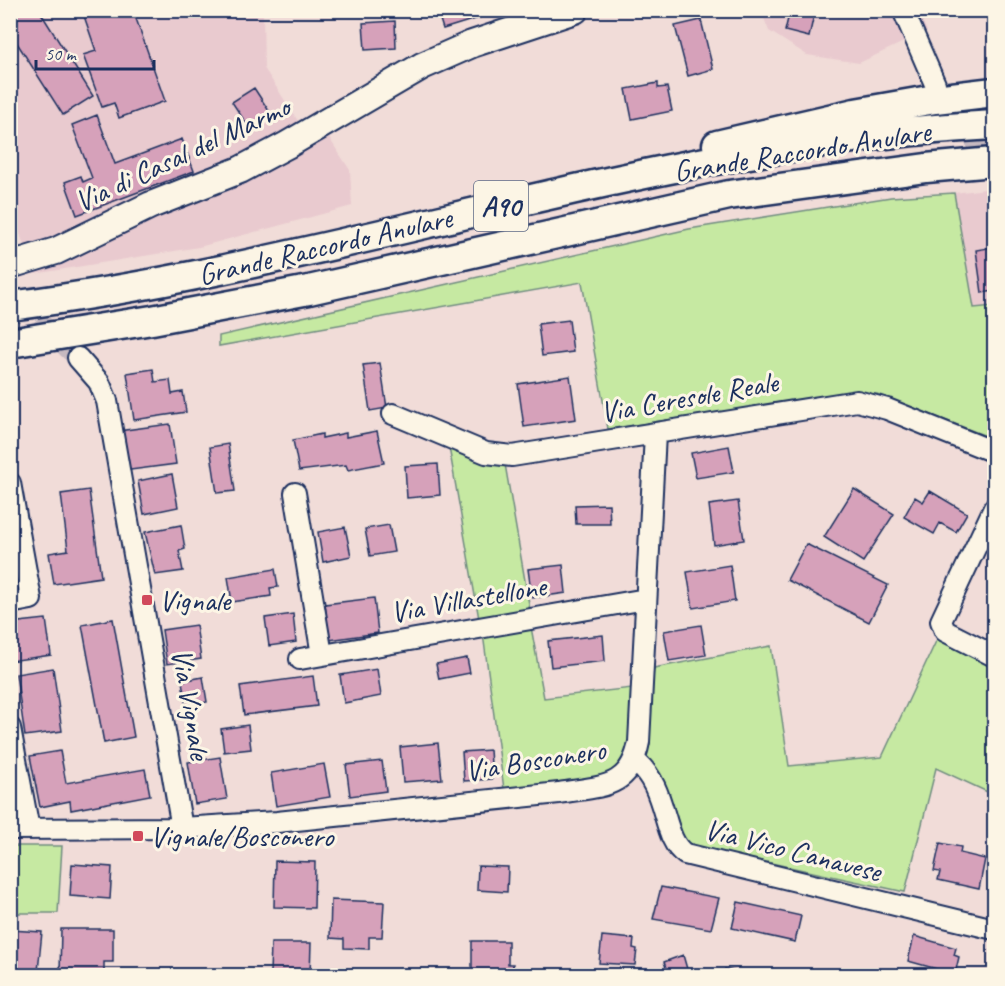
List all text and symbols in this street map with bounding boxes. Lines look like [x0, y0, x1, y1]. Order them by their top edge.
scale bar [36, 33, 154, 71]
text: 50 m [45, 43, 78, 65]
street label: Via di Casal del Marmo [68, 86, 299, 220]
street label: Grande Raccordo Anulare [671, 112, 935, 190]
road number: A90 [474, 181, 528, 231]
street label: Grande Raccordo Anulare [194, 198, 458, 294]
street label: Via Ceresole Reale [597, 362, 783, 431]
street label: Via Villastellone [387, 566, 551, 631]
place label: Vignale [159, 581, 233, 619]
marker: Vignale [140, 593, 154, 607]
street label: Via Vignale [163, 646, 220, 765]
street label: Via Bosconero [462, 730, 609, 790]
street label: Via Vico Canavese [701, 810, 887, 891]
place label: Vignale/Bosconero [150, 817, 335, 855]
marker: Vignale/Bosconero [131, 829, 145, 843]

